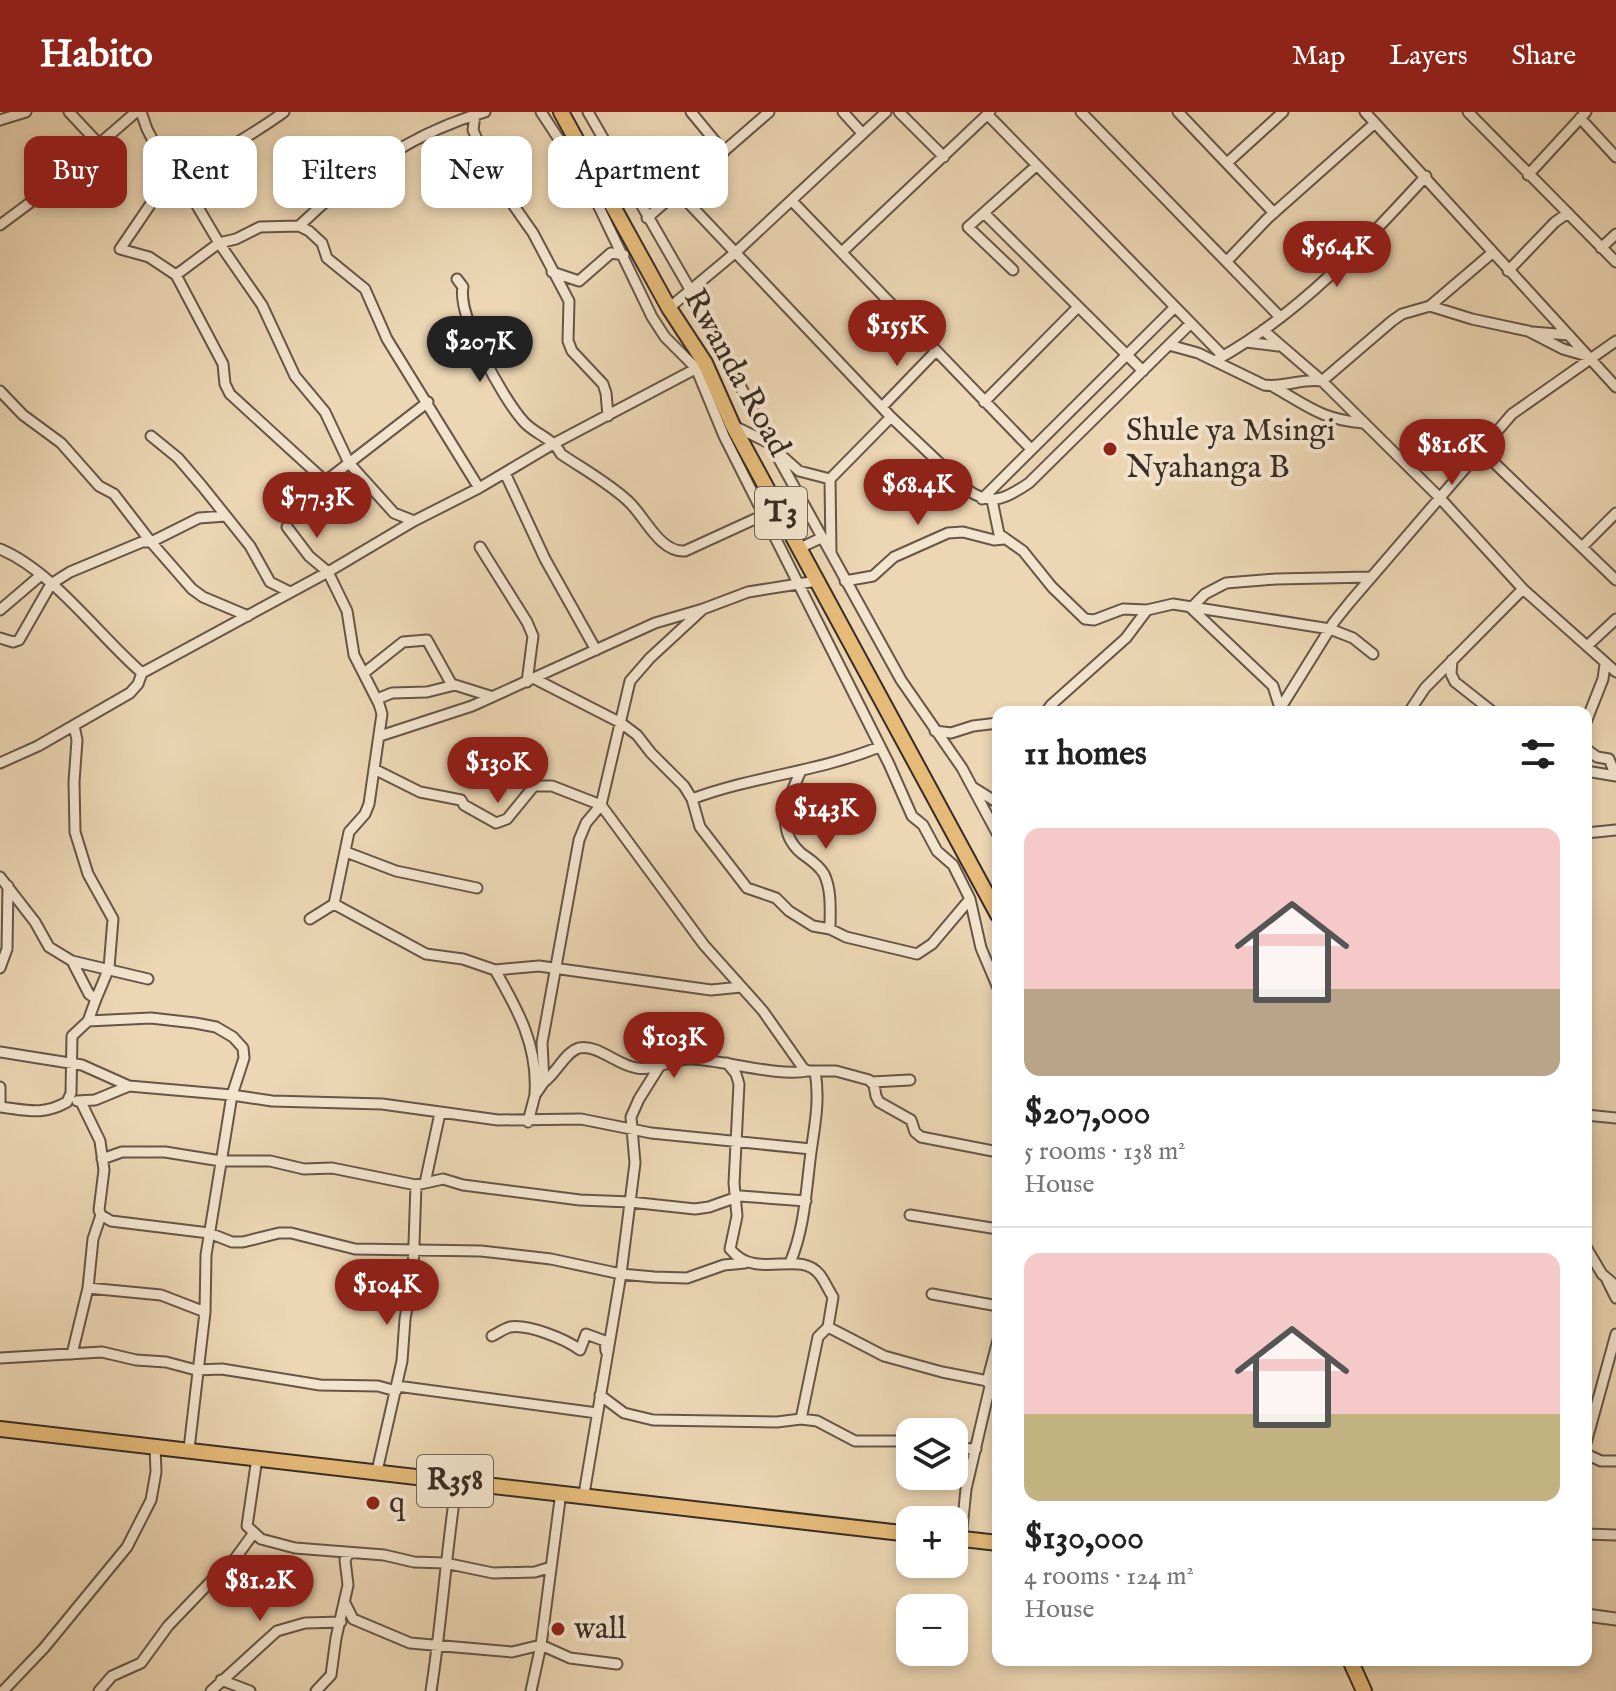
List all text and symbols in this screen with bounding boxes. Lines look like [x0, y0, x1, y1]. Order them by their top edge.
text: Habito [40, 32, 153, 80]
text: Map [1292, 39, 1345, 74]
text: Layers [1389, 39, 1468, 74]
text: Share [1512, 39, 1576, 74]
chip: Buy [24, 136, 127, 208]
chip: Rent [143, 136, 257, 208]
chip: Filters [273, 136, 405, 208]
chip: New [421, 136, 532, 208]
chip: Apartment [548, 136, 728, 208]
pin: $56.4K [1272, 221, 1402, 289]
text: $56.4K [1301, 230, 1373, 263]
street label: Rwanda Road [673, 282, 799, 465]
pin: $155K [841, 300, 953, 368]
text: $155K [866, 309, 928, 342]
pin: $207K [424, 316, 536, 384]
text: $207K [445, 325, 515, 358]
place label: Shule ya Msingi Nyahanga B [1126, 411, 1335, 489]
pin: $81.6K [1387, 419, 1517, 487]
text: $81.6K [1417, 428, 1487, 461]
marker: Shule ya Msingi Nyahanga B [1101, 440, 1119, 458]
pin: $68.4K [853, 459, 983, 527]
text: $68.4K [882, 468, 954, 501]
pin: $77.3K [252, 472, 382, 540]
text: $77.3K [281, 481, 353, 514]
road number: T3 [755, 487, 807, 539]
icon: filters [1516, 732, 1560, 776]
text: 11 homes [1024, 733, 1147, 776]
pin: $130K [442, 737, 554, 805]
text: $130K [465, 746, 531, 779]
pin: $143K [770, 783, 882, 851]
text: $143K [793, 792, 859, 825]
icon: home [1220, 880, 1364, 1024]
pin: $103K [618, 1012, 730, 1080]
text: $103K [641, 1021, 707, 1054]
text: $207,000 [1024, 1092, 1151, 1135]
text: 5 rooms · 138 m² [1024, 1135, 1186, 1168]
text: House [1024, 1168, 1094, 1201]
pin: $104K [331, 1259, 443, 1327]
text: $104K [353, 1268, 421, 1301]
icon: home [1220, 1305, 1364, 1449]
map controls [896, 1418, 968, 1666]
button: layers [896, 1418, 968, 1490]
road number: R358 [417, 1455, 493, 1507]
place label: q [389, 1483, 406, 1524]
marker: q [364, 1494, 382, 1512]
button: + [896, 1506, 968, 1578]
text: $130,000 [1024, 1517, 1144, 1560]
pin: $81.2K [195, 1555, 325, 1623]
text: 4 rooms · 124 m² [1024, 1560, 1194, 1593]
text: $81.2K [225, 1564, 295, 1597]
text: House [1024, 1593, 1094, 1626]
button: − [896, 1594, 968, 1666]
place label: wall [574, 1609, 627, 1650]
marker: wall [549, 1620, 567, 1638]

